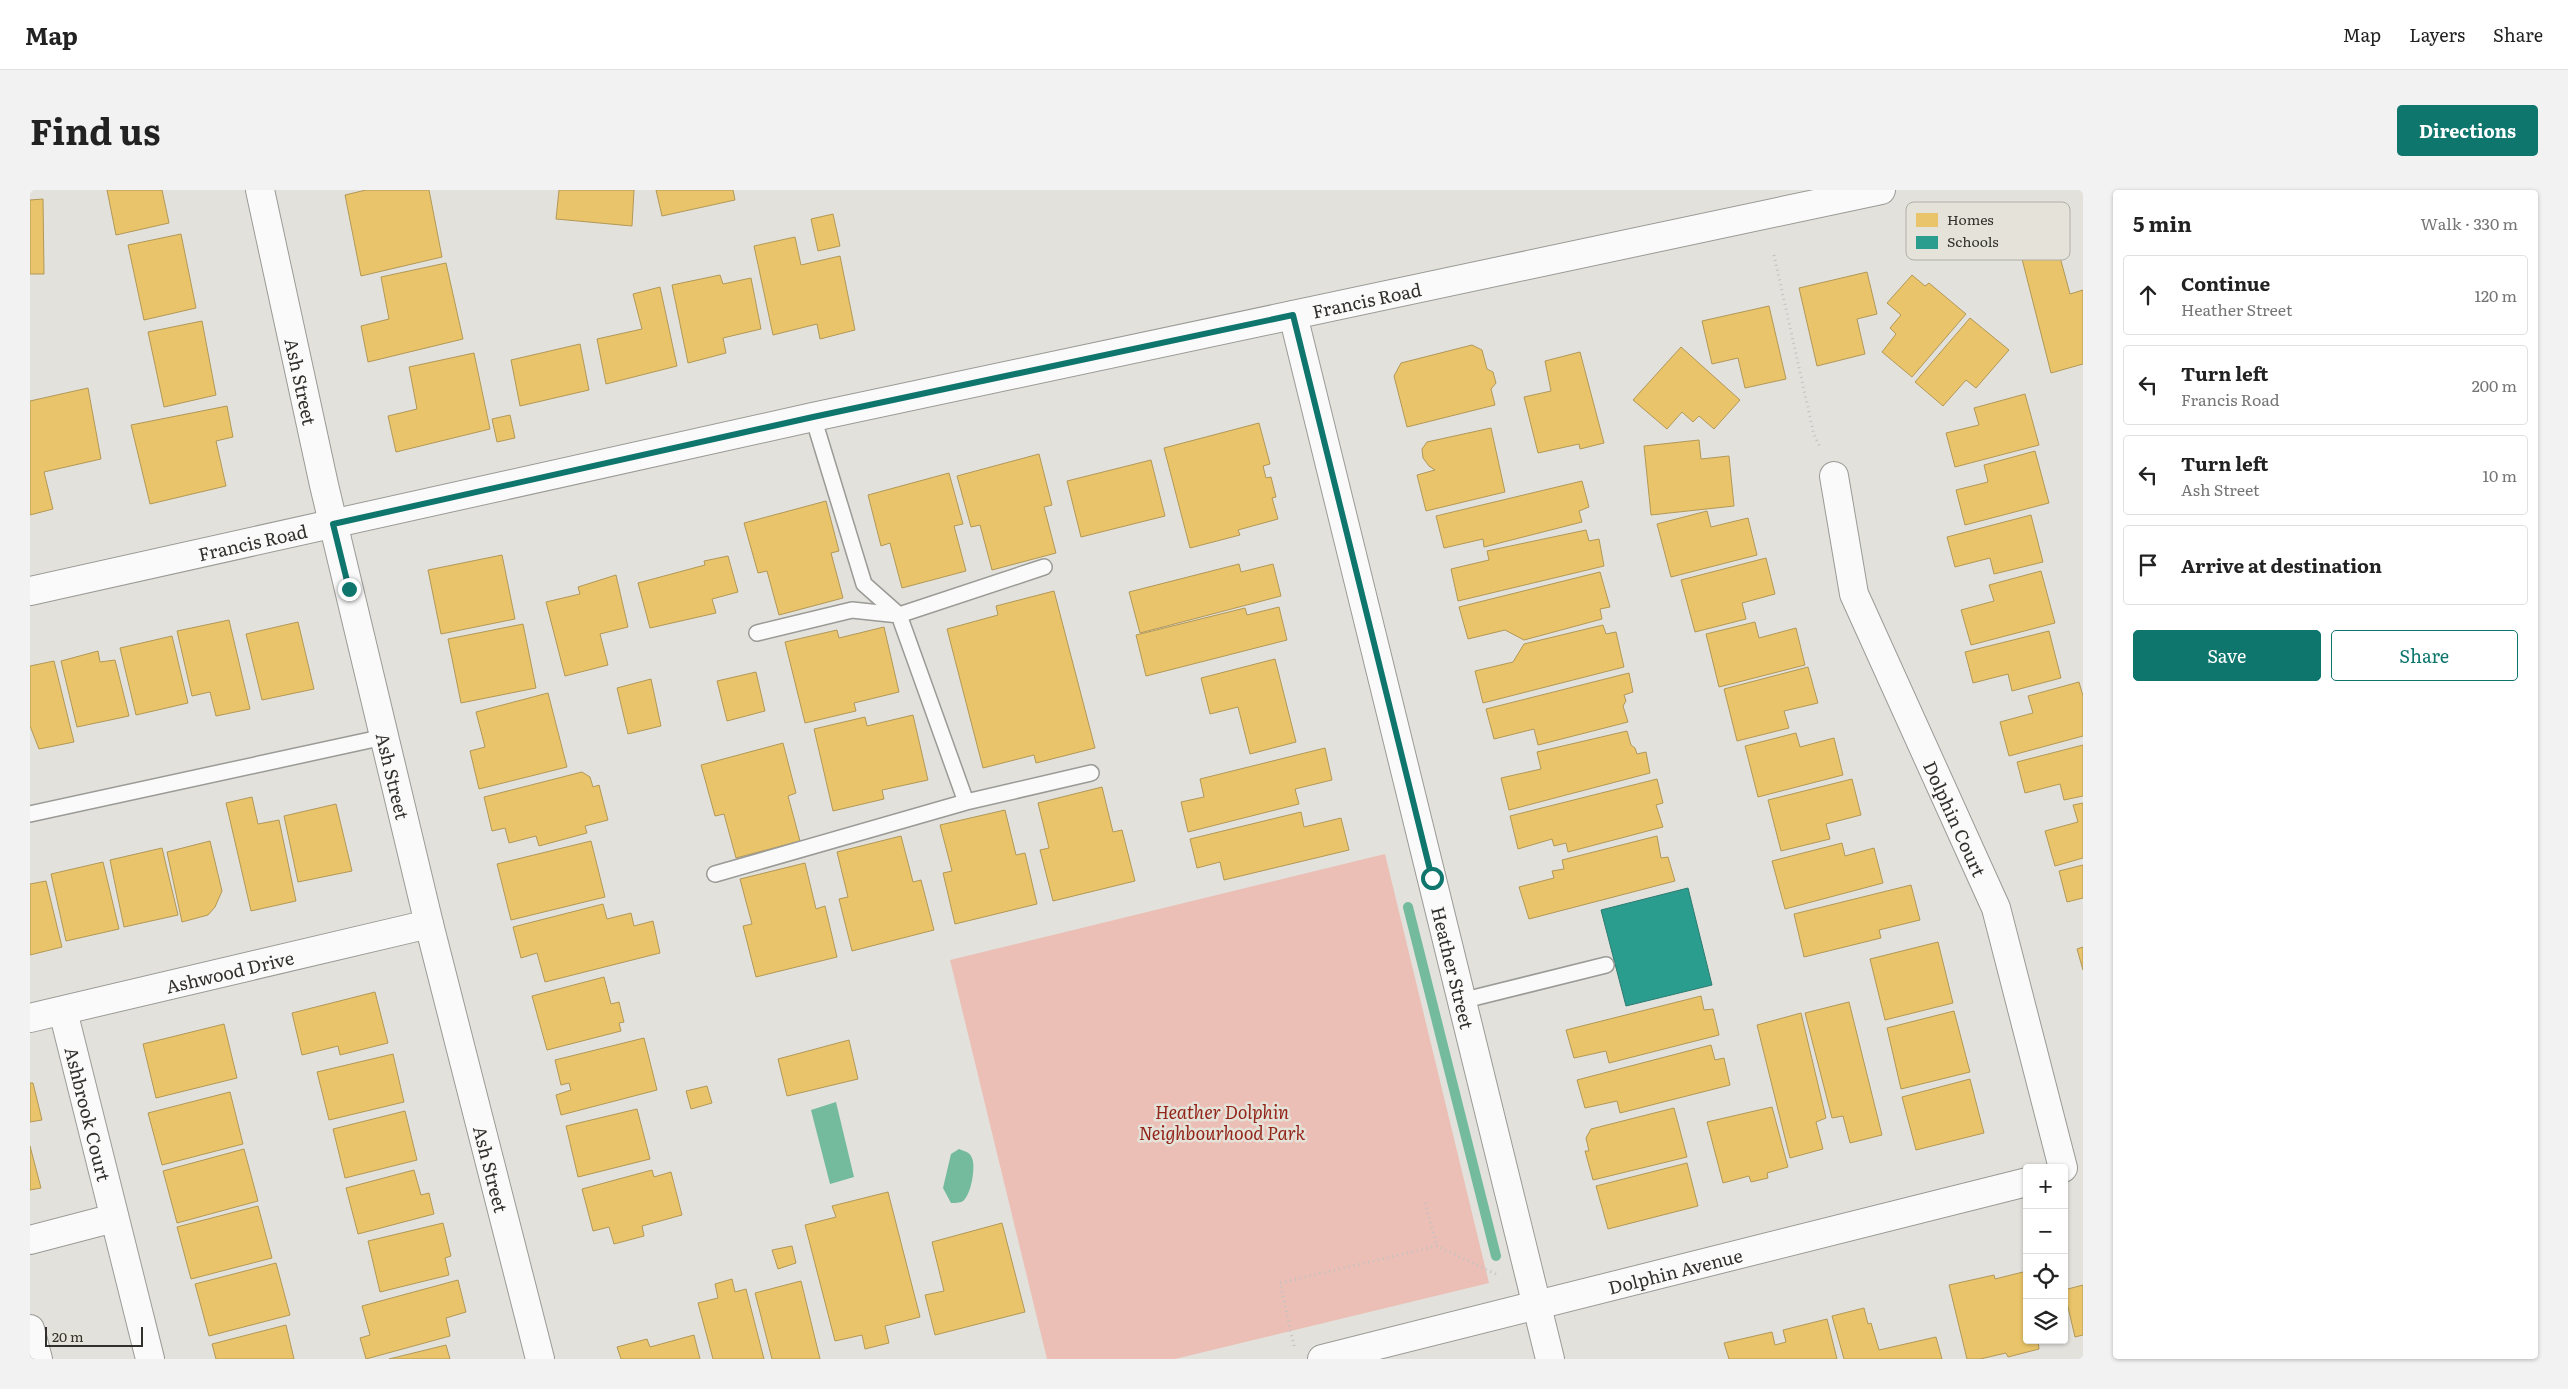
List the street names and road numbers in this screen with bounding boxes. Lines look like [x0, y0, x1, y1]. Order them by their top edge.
street label: Francis Road [1309, 275, 1424, 324]
street label: Ash Street [279, 335, 324, 428]
street label: Francis Road [195, 516, 310, 567]
street label: Ash Street [370, 730, 417, 823]
street label: Dolphin Court [1918, 756, 1994, 881]
street label: Heather Street [1426, 903, 1482, 1032]
street label: Ashwood Drive [163, 943, 296, 999]
street label: Ashbrook Court [59, 1044, 119, 1185]
street label: Ash Street [467, 1123, 516, 1216]
street label: Dolphin Avenue [1605, 1241, 1745, 1300]

